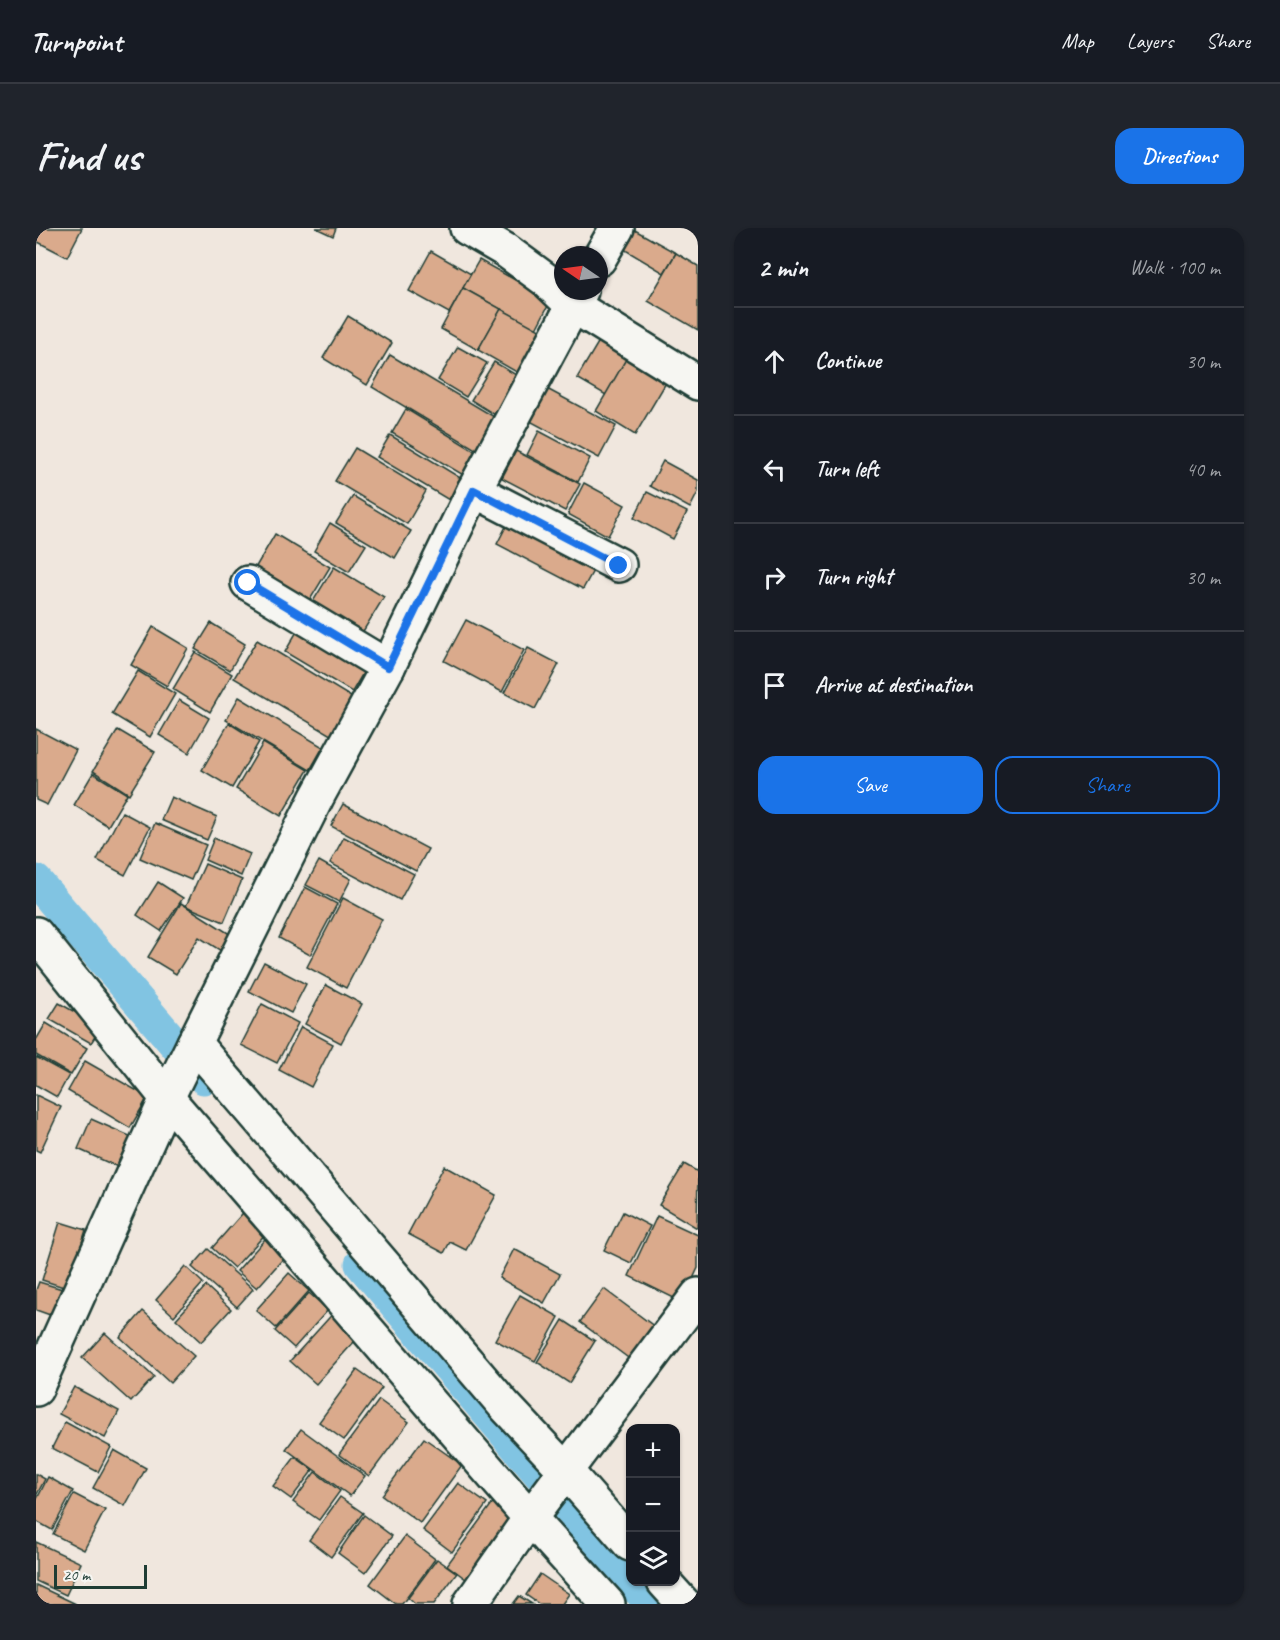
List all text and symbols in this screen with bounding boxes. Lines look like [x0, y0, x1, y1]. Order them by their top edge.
text: Turnpoint [30, 24, 122, 59]
text: Map [1061, 28, 1094, 54]
text: Layers [1127, 28, 1173, 54]
text: Share [1206, 28, 1250, 54]
button: Directions [1115, 128, 1244, 184]
text: Find us [36, 130, 141, 183]
north arrow [554, 246, 608, 300]
text: 2 min [758, 251, 808, 284]
text: Walk · 100 m [1130, 255, 1220, 280]
icon: ahead [758, 345, 791, 378]
text: Continue [815, 347, 881, 375]
text: 30 m [1186, 349, 1220, 374]
icon: left [758, 453, 791, 486]
text: Turn left [815, 455, 879, 483]
text: 40 m [1186, 457, 1220, 482]
route end [605, 552, 631, 578]
icon: right [758, 561, 791, 594]
text: Turn right [815, 563, 892, 591]
text: 30 m [1186, 565, 1220, 590]
route start [234, 569, 260, 595]
icon: arrive [758, 669, 791, 702]
text: Arrive at destination [815, 671, 972, 699]
button: Save [758, 756, 983, 814]
button: Share [995, 756, 1220, 814]
map controls [626, 1424, 680, 1586]
button: + [626, 1424, 680, 1478]
button: − [626, 1478, 680, 1532]
button: layers [626, 1532, 680, 1586]
scale bar [54, 1562, 147, 1590]
text: 20 m [63, 1565, 90, 1585]

